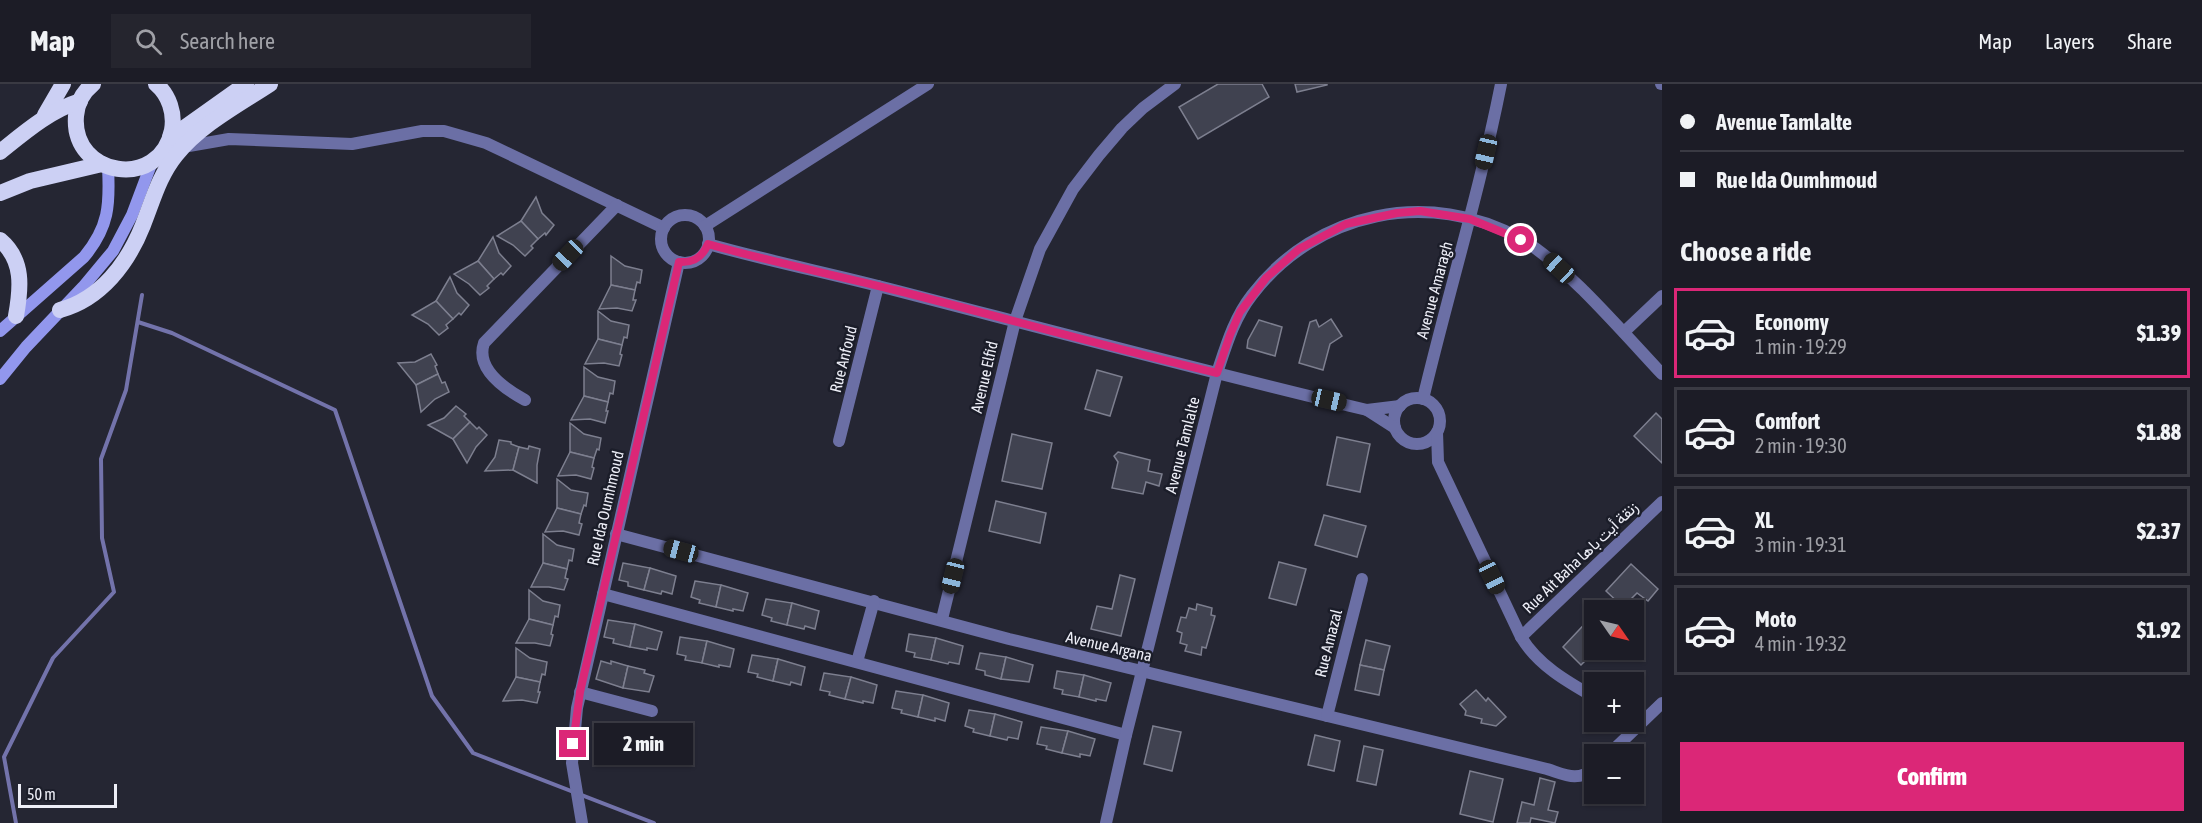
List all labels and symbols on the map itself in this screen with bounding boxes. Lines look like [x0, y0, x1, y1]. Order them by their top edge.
car [1473, 132, 1499, 172]
route start [1507, 226, 1534, 253]
car [549, 236, 587, 274]
street label: Avenue Amaragh [1412, 239, 1457, 341]
car [1540, 249, 1578, 287]
street label: Rue Anfoud [826, 324, 860, 394]
street label: Avenue Elfid [967, 339, 1001, 415]
car [1309, 387, 1349, 413]
street label: Avenue Tamlalte [1161, 395, 1203, 495]
street label: Rue Ida Oumhmoud [583, 449, 627, 567]
street label: Rue Ait Baha زنقة أيت باها [1519, 497, 1643, 618]
car [661, 538, 701, 564]
car [940, 556, 966, 596]
car [1476, 557, 1508, 597]
north arrow [1584, 600, 1644, 660]
street label: Rue Amazal [1311, 606, 1345, 679]
street label: Avenue Argana [1064, 627, 1154, 666]
callout: 2 min [594, 723, 693, 765]
route end [559, 730, 586, 757]
scale bar [18, 781, 117, 808]

